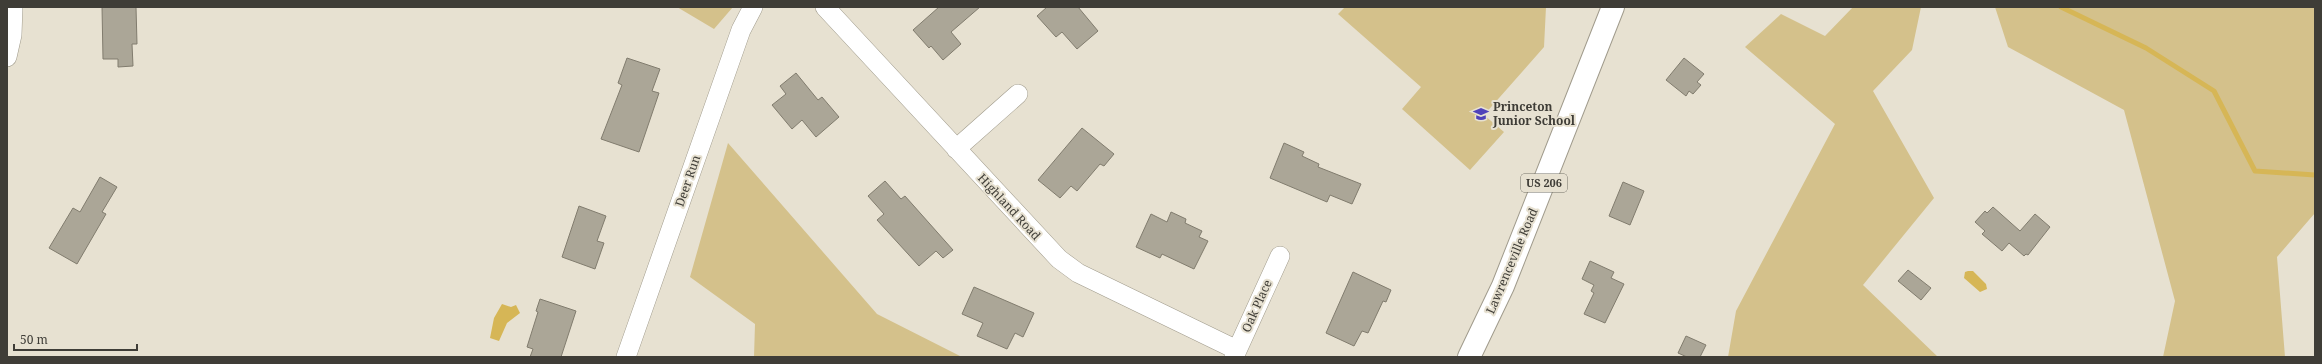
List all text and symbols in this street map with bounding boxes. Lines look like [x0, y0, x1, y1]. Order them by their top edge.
place label: Princeton Junior School [1492, 98, 1576, 129]
school or university icon: Princeton Junior School [1472, 105, 1490, 123]
street label: Deer Run [671, 153, 704, 209]
street label: Highland Road [974, 170, 1045, 244]
road number: US 206 [1521, 174, 1567, 192]
street label: Lawrenceville Road [1482, 205, 1542, 316]
street label: Oak Place [1237, 277, 1276, 335]
scale bar [14, 326, 137, 352]
text: 50 m [20, 331, 48, 348]

